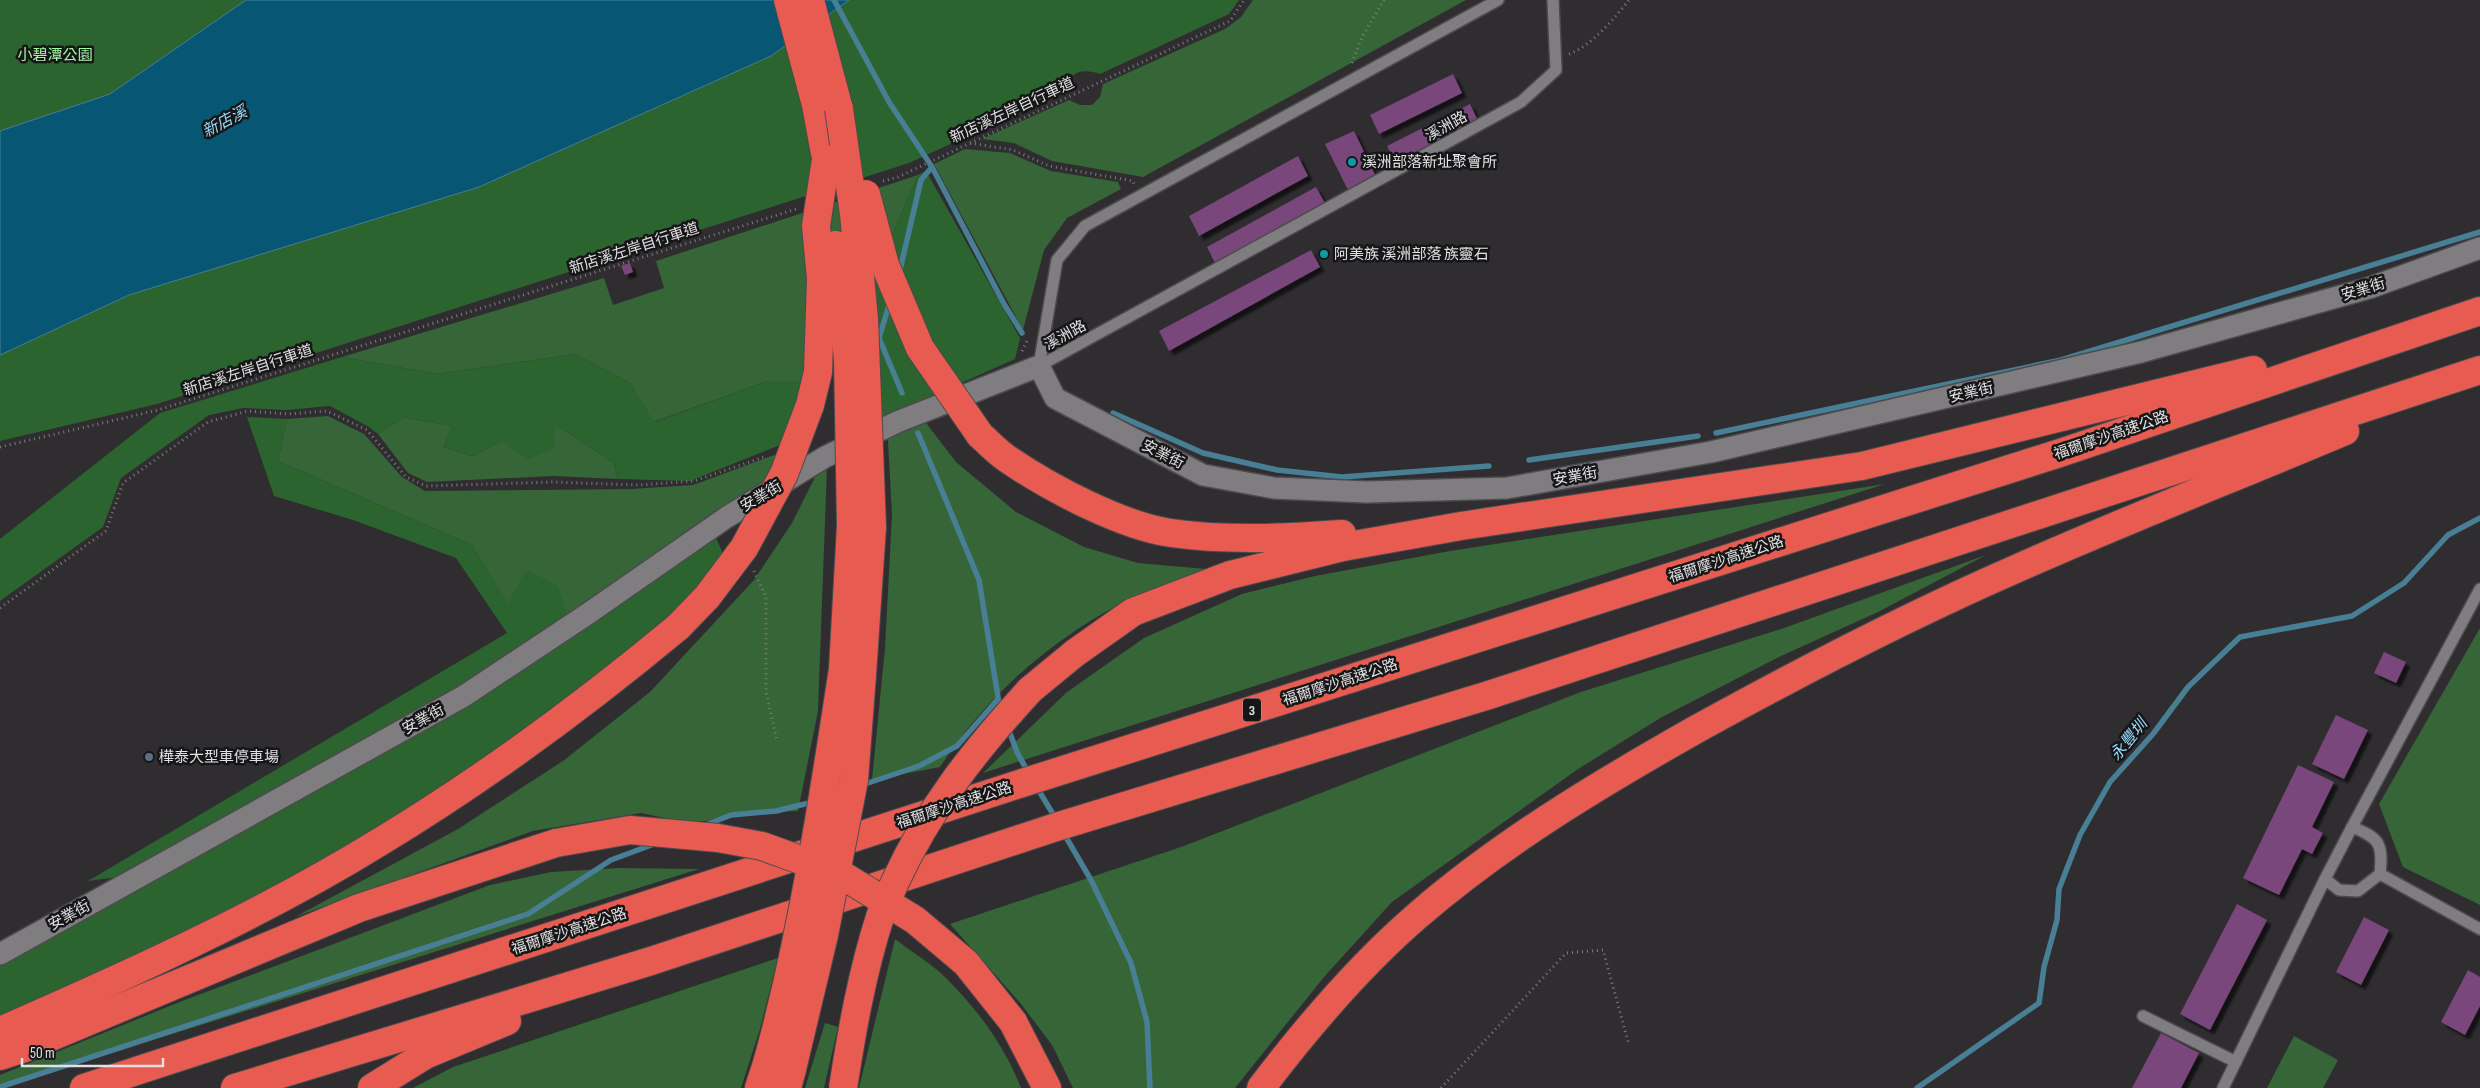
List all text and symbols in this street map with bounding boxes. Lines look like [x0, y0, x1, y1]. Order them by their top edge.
park label: 小碧潭公園 [17, 46, 93, 65]
street label: 新店溪左岸自行車道 [947, 73, 1077, 148]
water label: 新店溪 [199, 102, 252, 142]
street label: 溪洲路 [1422, 107, 1471, 146]
place label: 溪洲部落新址聚會所 [1362, 153, 1497, 172]
marker: 溪洲部落新址聚會所 [1346, 156, 1358, 168]
street label: 新店溪左岸自行車道 [567, 219, 701, 278]
place label: 阿美族 溪洲部落 族靈石 [1334, 245, 1489, 264]
marker: 阿美族 溪洲部落 族靈石 [1318, 248, 1330, 260]
street label: 安業街 [2339, 274, 2387, 305]
street label: 溪洲路 [1041, 316, 1090, 355]
street label: 新店溪左岸自行車道 [181, 341, 315, 400]
street label: 安業街 [1947, 378, 1995, 407]
street label: 福爾摩沙高速公路 [2051, 407, 2171, 464]
street label: 安業街 [1138, 436, 1187, 473]
street label: 安業街 [1551, 463, 1599, 490]
street label: 安業街 [737, 477, 785, 516]
street label: 福爾摩沙高速公路 [1666, 532, 1786, 587]
street label: 福爾摩沙高速公路 [1280, 655, 1400, 710]
road number: 3 [1243, 698, 1261, 722]
street label: 安業街 [399, 700, 448, 739]
water label: 永豐圳 [2107, 714, 2153, 765]
place label: 樺泰大型車停車場 [159, 748, 279, 767]
marker: 樺泰大型車停車場 [143, 751, 155, 763]
street label: 福爾摩沙高速公路 [894, 778, 1014, 833]
street label: 安業街 [45, 896, 94, 935]
street label: 福爾摩沙高速公路 [509, 904, 629, 959]
scale bar [22, 1036, 164, 1068]
text: 50 m [30, 1044, 55, 1063]

